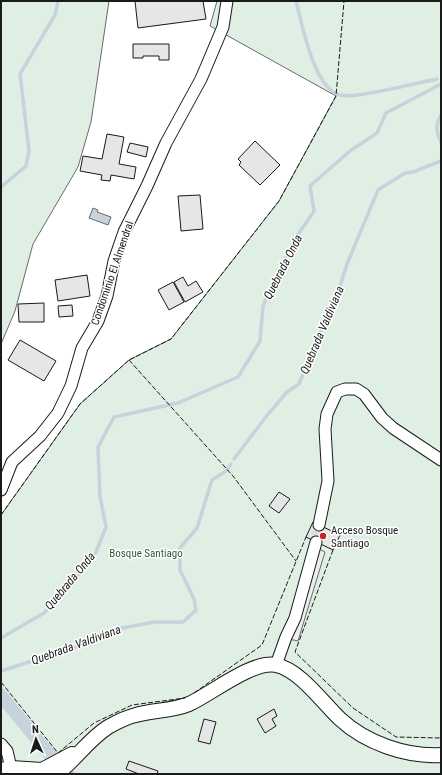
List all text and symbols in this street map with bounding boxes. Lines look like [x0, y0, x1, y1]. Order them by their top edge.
street label: Condominio El Almendral [89, 219, 136, 327]
water label: Quebrada Onda [261, 232, 305, 302]
water label: Quebrada Valdiviana [297, 284, 347, 376]
place label: Acceso Bosque Santiago [331, 524, 398, 550]
marker: Acceso Bosque Santiago [318, 531, 328, 541]
park label: Bosque Santiago [109, 547, 183, 560]
water label: Quebrada Onda [42, 549, 98, 613]
water label: Quebrada Valdiviana [29, 622, 123, 668]
north arrow [16, 719, 56, 759]
text: N [32, 723, 39, 736]

